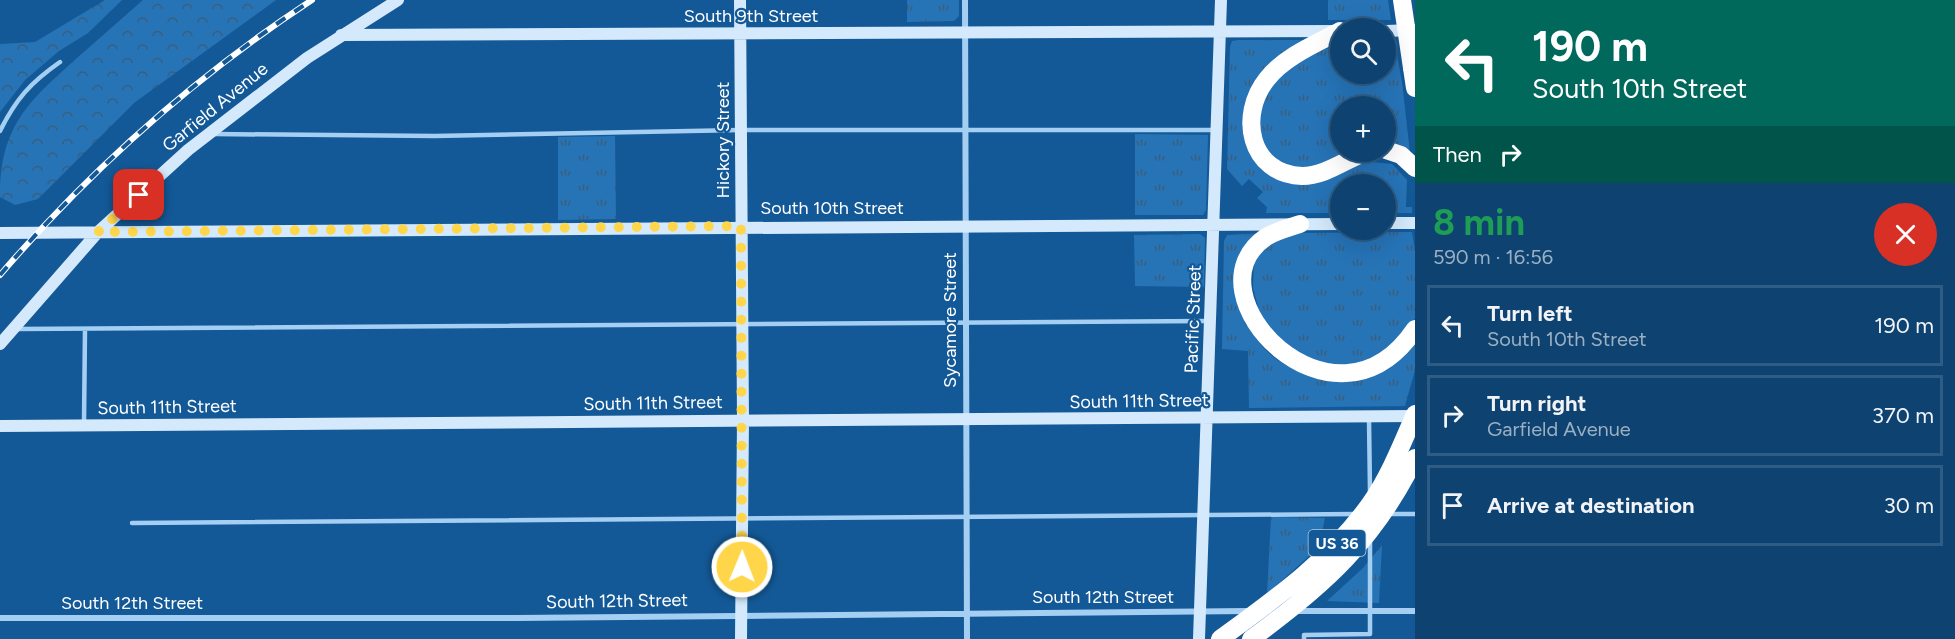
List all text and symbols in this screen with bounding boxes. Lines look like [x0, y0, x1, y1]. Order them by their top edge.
street label: South 9th Street [684, 5, 819, 27]
map controls [1330, 18, 1396, 240]
button: search [1330, 18, 1396, 84]
text: 190 m [1532, 21, 1648, 72]
icon: left [1433, 24, 1511, 102]
street label: Garfield Avenue [158, 58, 272, 156]
text: South 10th Street [1532, 72, 1747, 105]
street label: Hickory Street [712, 81, 734, 198]
button: + [1330, 96, 1396, 162]
icon: right [1494, 138, 1527, 171]
text: Then [1433, 141, 1482, 168]
pin [113, 169, 164, 220]
button: − [1330, 174, 1396, 240]
icon: arrive [122, 178, 155, 211]
street label: South 10th Street [760, 197, 904, 219]
text: 8 min [1433, 201, 1525, 244]
button: close [1874, 203, 1937, 266]
text: 590 m · 16:56 [1433, 245, 1553, 269]
street label: Sycamore Street [939, 252, 961, 388]
street label: Pacific Street [1180, 264, 1206, 374]
text: Turn left [1487, 300, 1573, 327]
icon: left [1436, 309, 1469, 342]
text: 190 m [1874, 312, 1934, 339]
text: South 10th Street [1487, 327, 1646, 351]
street label: South 11th Street [1069, 389, 1209, 413]
text: Turn right [1487, 390, 1586, 417]
street label: South 11th Street [583, 391, 723, 415]
street label: South 11th Street [97, 395, 237, 419]
icon: right [1436, 399, 1469, 432]
text: 370 m [1872, 402, 1934, 429]
text: Garfield Avenue [1487, 417, 1631, 441]
icon: arrive [1436, 489, 1469, 522]
text: Arrive at destination [1487, 492, 1695, 519]
text: 30 m [1884, 492, 1934, 519]
road number: US 36 [1308, 530, 1366, 556]
position arrow [710, 535, 774, 599]
street label: South 12th Street [1032, 586, 1174, 608]
street label: South 12th Street [546, 589, 688, 613]
street label: South 12th Street [61, 592, 203, 614]

